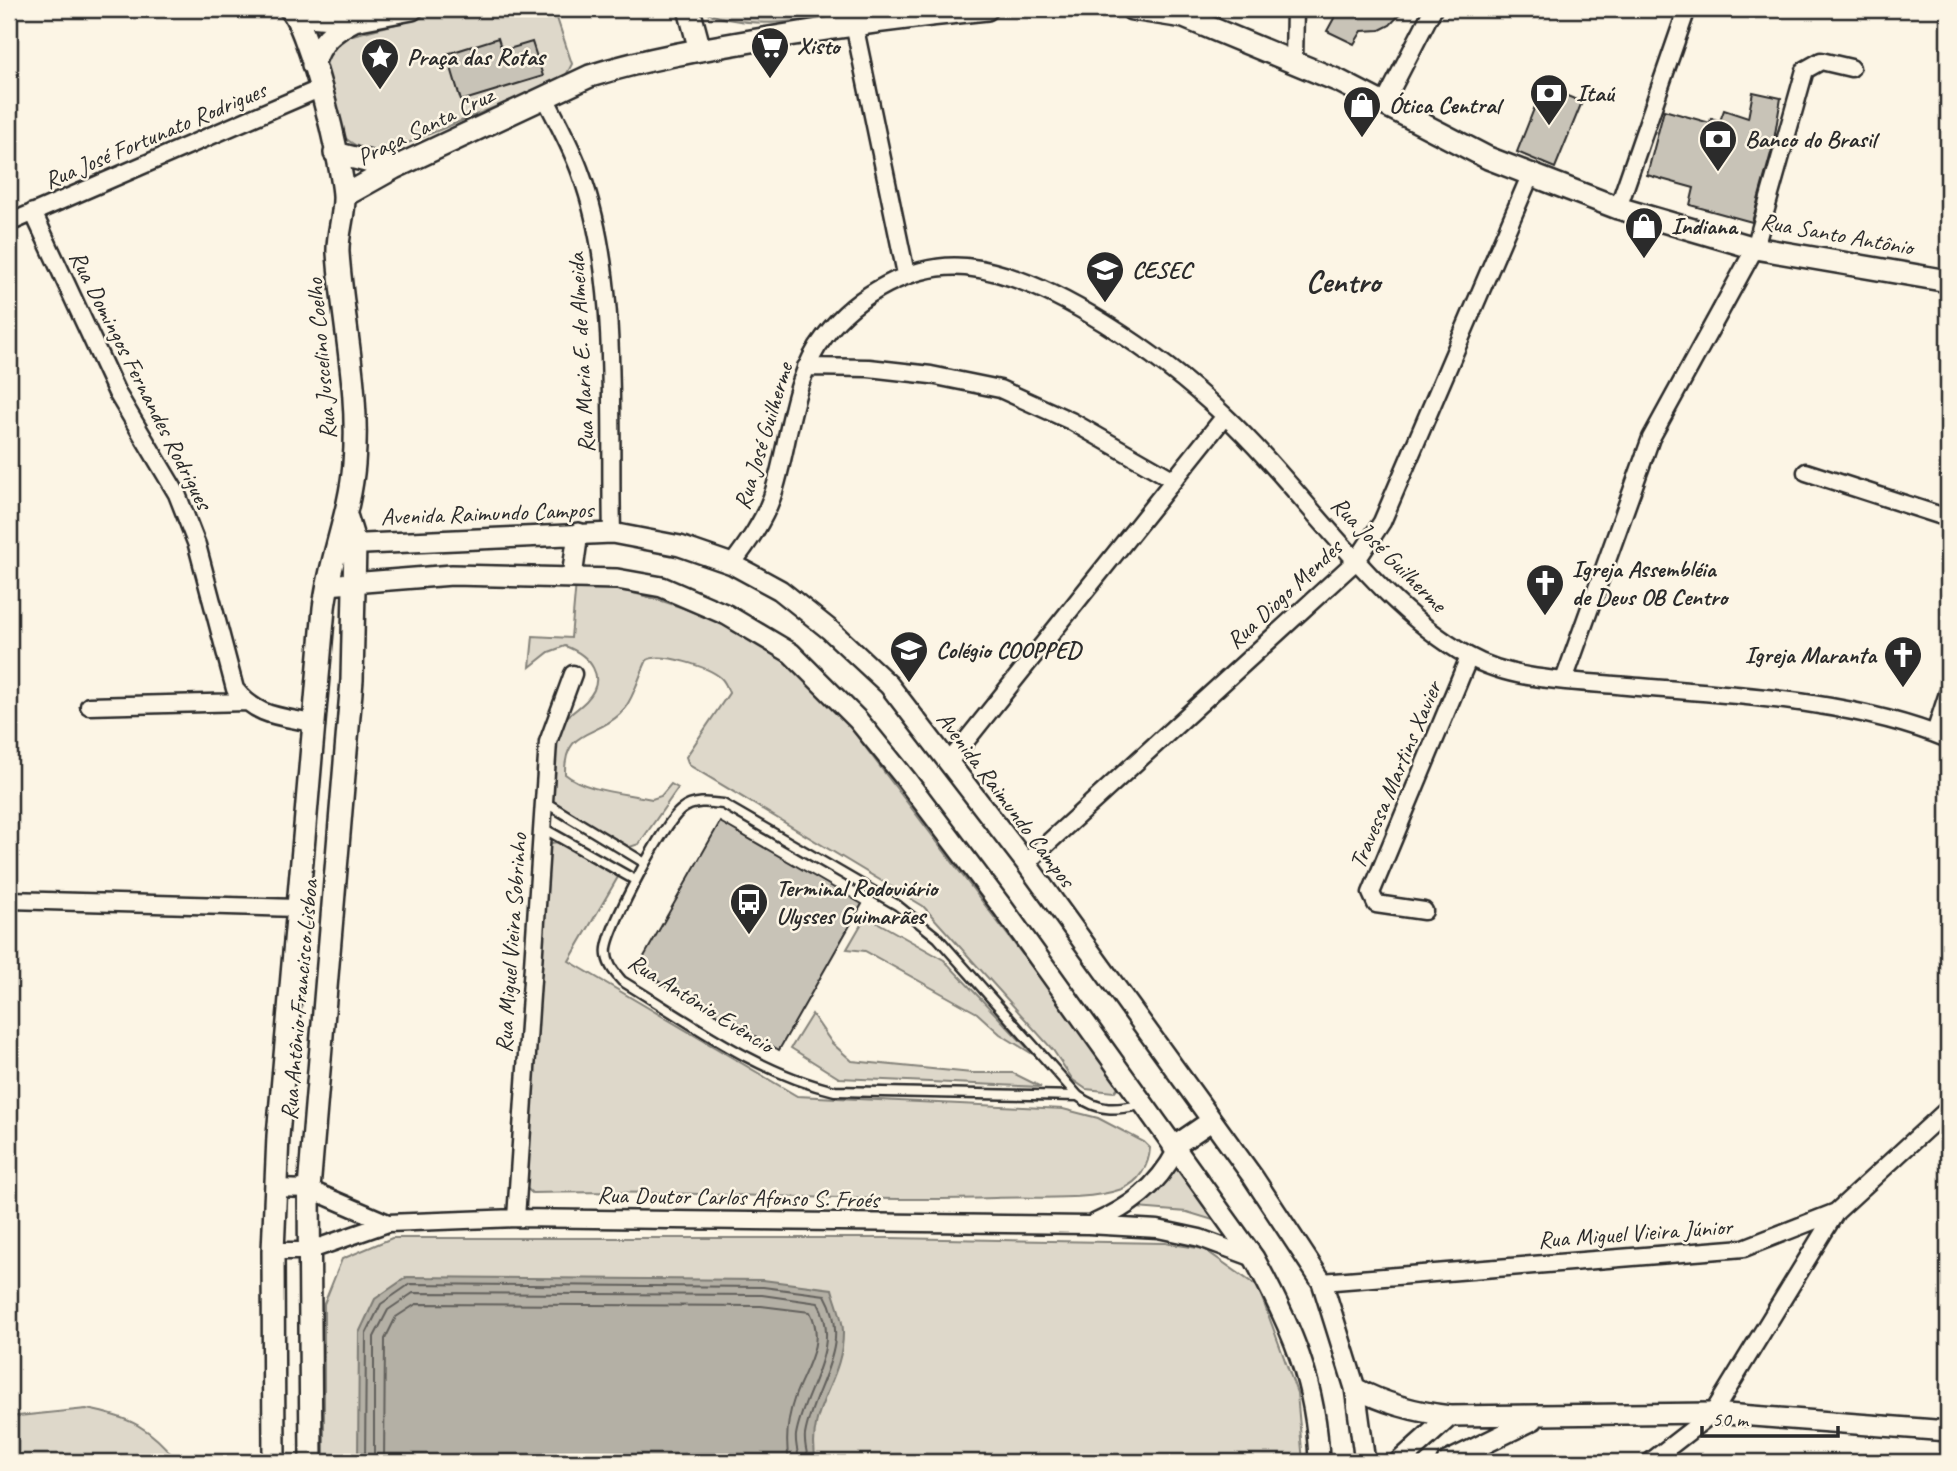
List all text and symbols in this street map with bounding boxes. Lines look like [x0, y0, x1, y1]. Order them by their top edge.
supermarket icon: Xisto [749, 25, 791, 80]
place label: Xisto [797, 31, 842, 61]
place icon: Praça das Rotas [359, 36, 401, 91]
place label: Praça das Rotas [407, 42, 547, 72]
bank icon: Itaú [1528, 72, 1570, 127]
street label: Rua José Fortunato Rodrigues [39, 74, 272, 195]
place label: Itaú [1576, 78, 1616, 108]
street label: Praça Santa Cruz [352, 79, 500, 172]
shop icon: Ótica Central [1341, 84, 1383, 139]
place label: Ótica Central [1389, 90, 1505, 120]
bank icon: Banco do Brasil [1697, 118, 1739, 173]
place label: Banco do Brasil [1745, 124, 1880, 154]
shop icon: Indiana [1623, 205, 1665, 260]
street label: Rua Santo Antônio [1759, 206, 1918, 263]
place label: Indiana [1671, 211, 1739, 241]
street label: Rua Domingos Fernandes Rodrigues [63, 246, 221, 517]
school or university icon: CESEC [1084, 249, 1126, 304]
street label: Rua Maria E. de Almeida [561, 251, 601, 454]
place label: CESEC [1132, 255, 1195, 285]
district label: Centro [1306, 261, 1384, 302]
street label: Rua Juscelino Coelho [299, 276, 343, 441]
street label: Rua José Guilherme [726, 357, 800, 513]
street label: Rua José Guilherme [1325, 490, 1455, 620]
street label: Avenida Raimundo Campos [380, 494, 596, 532]
street label: Rua Diogo Mendes [1220, 531, 1350, 655]
place label: Igreja Assembléia de Deus OB Centro [1572, 554, 1729, 612]
church icon: Igreja Assembléia de Deus OB Centro [1524, 562, 1566, 617]
school or university icon: Colégio COOPPED [888, 629, 930, 684]
church icon: Igreja Maranta [1882, 634, 1924, 689]
place label: Colégio COOPPED [936, 635, 1083, 665]
place label: Igreja Maranta [1745, 640, 1878, 670]
street label: Travessa Martins Xavier [1342, 675, 1449, 873]
street label: Avenida Raimundo Campos [930, 705, 1083, 894]
street label: Rua Miguel Vieira Sobrinho [488, 831, 534, 1054]
place label: Terminal Rodoviário Ulysses Guimarães [776, 873, 939, 931]
street label: Rua Antônio Francisco Lisboa [274, 877, 325, 1121]
bus stop icon: Terminal Rodoviário Ulysses Guimarães [728, 881, 770, 936]
street label: Rua Antônio Evêncio [623, 946, 781, 1061]
street label: Rua Doutor Carlos Afonso S. Froés [597, 1180, 882, 1215]
street label: Rua Miguel Vieira Júnior [1537, 1211, 1736, 1255]
scale bar [1702, 1394, 1838, 1438]
text: 50 m [1712, 1406, 1750, 1432]

